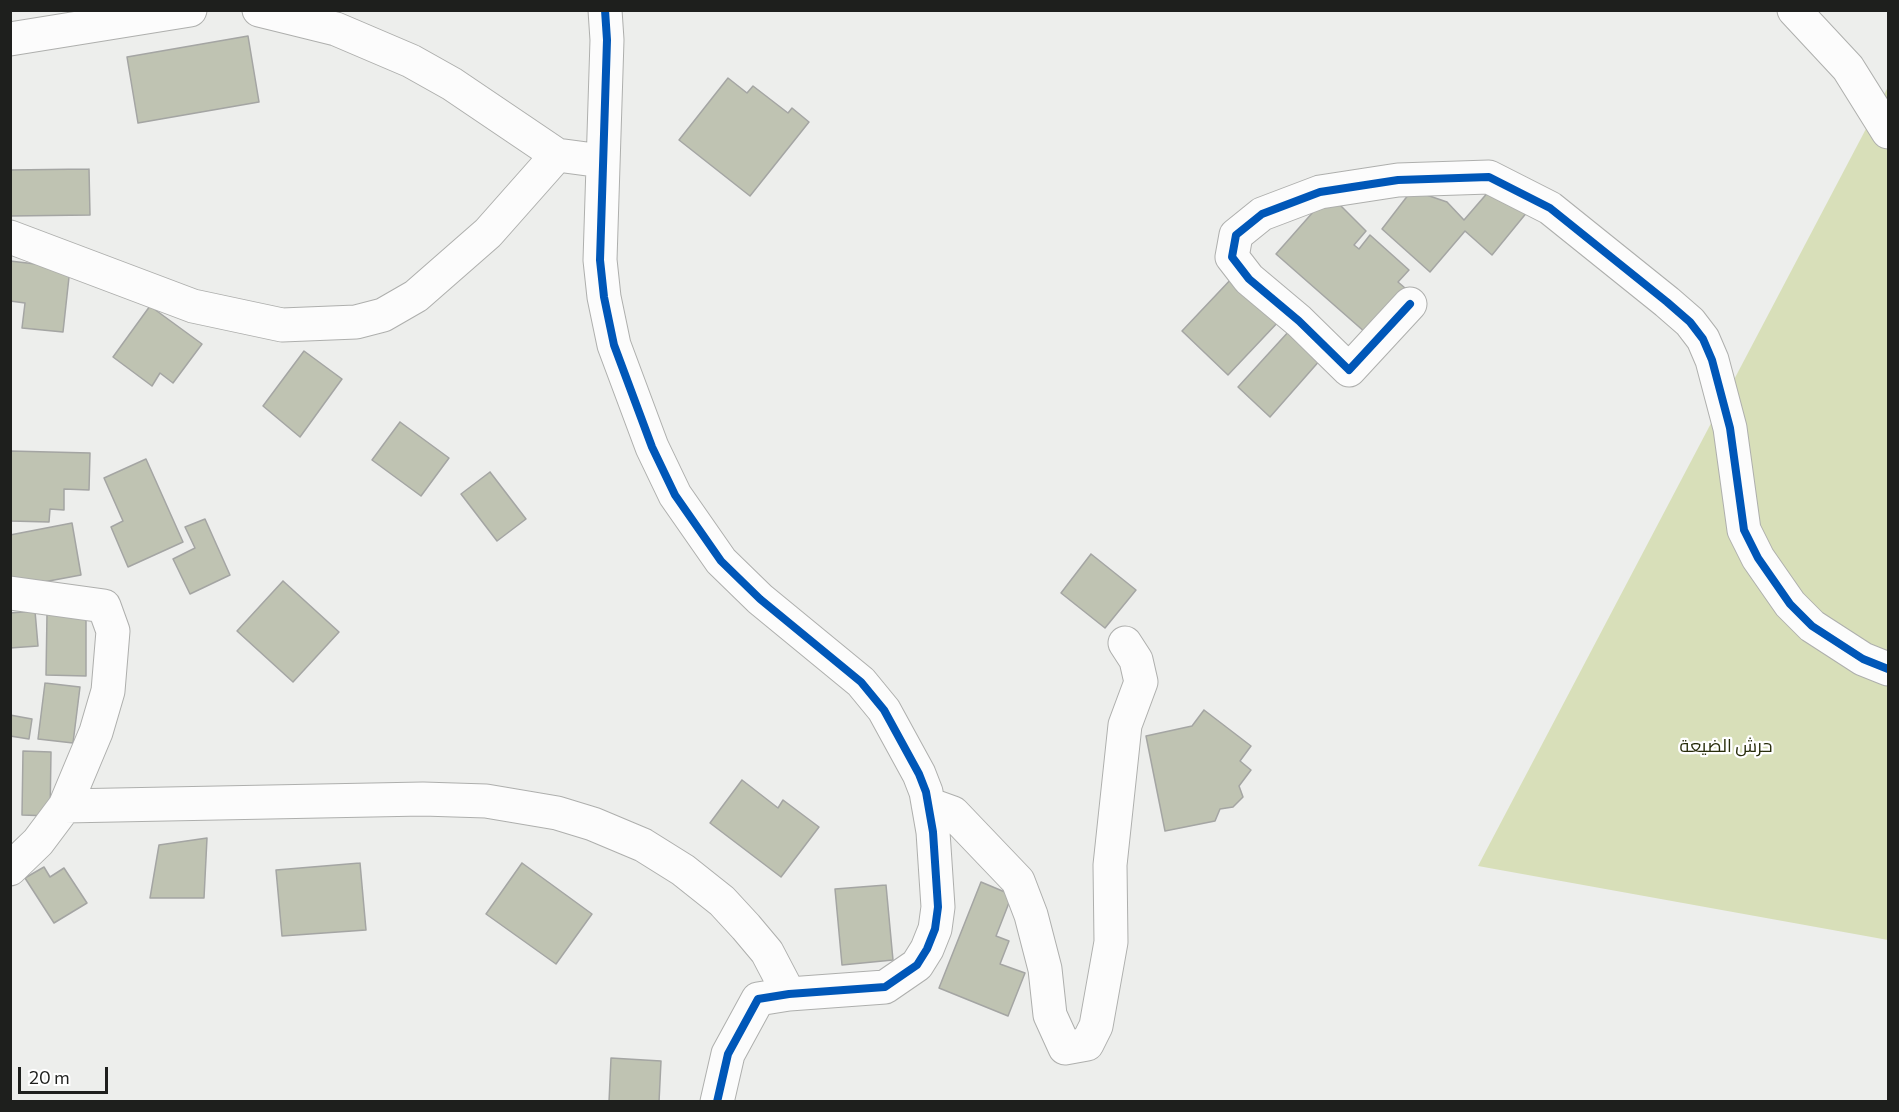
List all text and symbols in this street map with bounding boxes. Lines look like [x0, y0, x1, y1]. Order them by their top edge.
park label: حرش الضيعة [1680, 735, 1772, 757]
scale bar [21, 1055, 111, 1093]
text: 20 m [29, 1066, 70, 1088]

